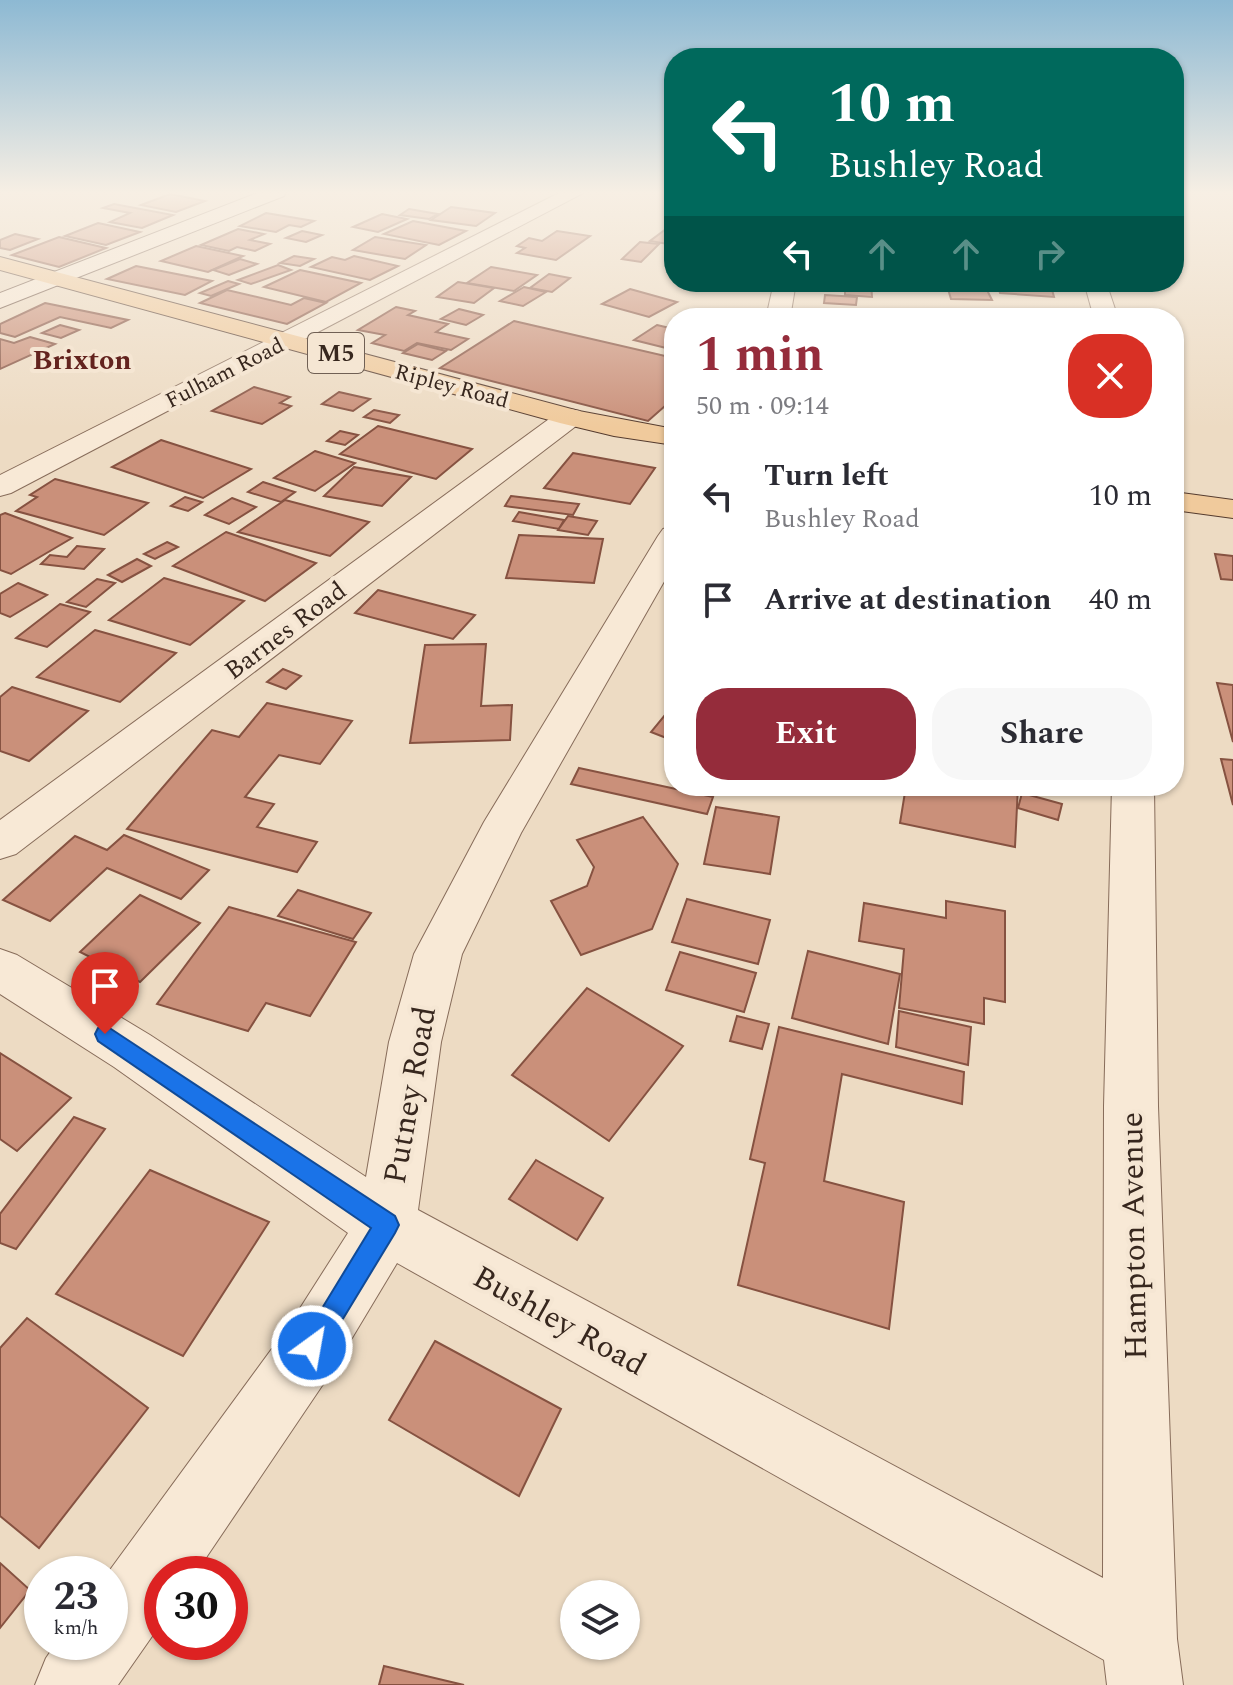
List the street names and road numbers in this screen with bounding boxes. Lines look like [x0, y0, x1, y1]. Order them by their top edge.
street label: Fulham Road [159, 329, 290, 417]
road number: M5 [308, 333, 364, 373]
street label: Ripley Road [391, 355, 512, 417]
street label: Barnes Road [216, 571, 355, 690]
street label: Putney Road [371, 1003, 450, 1188]
street label: Hampton Avenue [1108, 1112, 1161, 1360]
street label: Bushley Road [463, 1253, 655, 1389]

